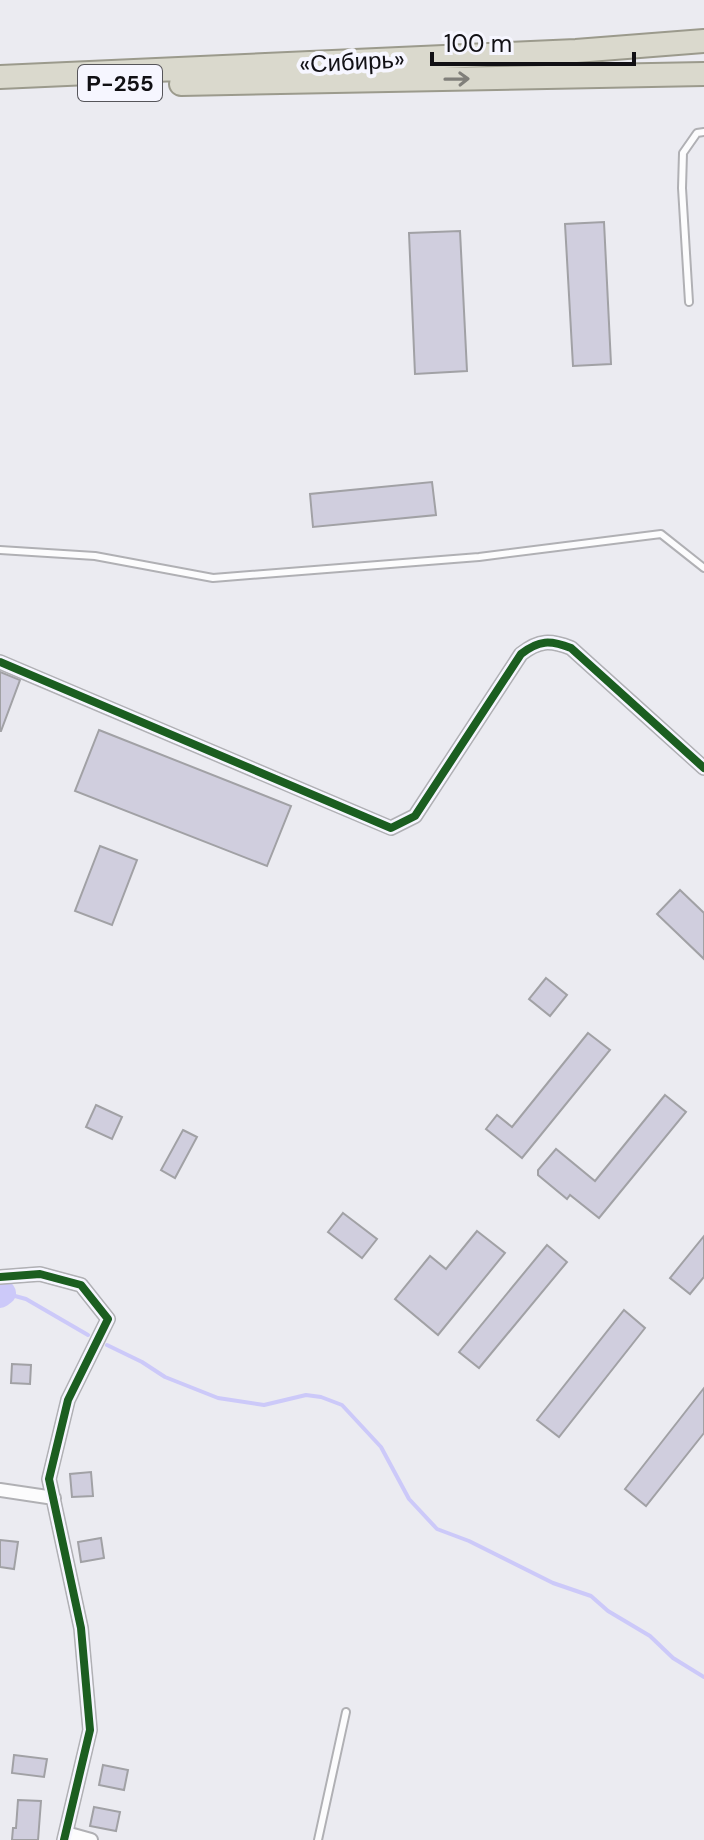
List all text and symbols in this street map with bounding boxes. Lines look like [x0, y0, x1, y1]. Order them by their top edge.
scale bar [432, 16, 634, 66]
text: 100 m [444, 28, 512, 59]
street label: «Сибирь» [299, 43, 405, 80]
road number: Р-255 [78, 65, 162, 101]
one-way arrow [443, 71, 470, 87]

